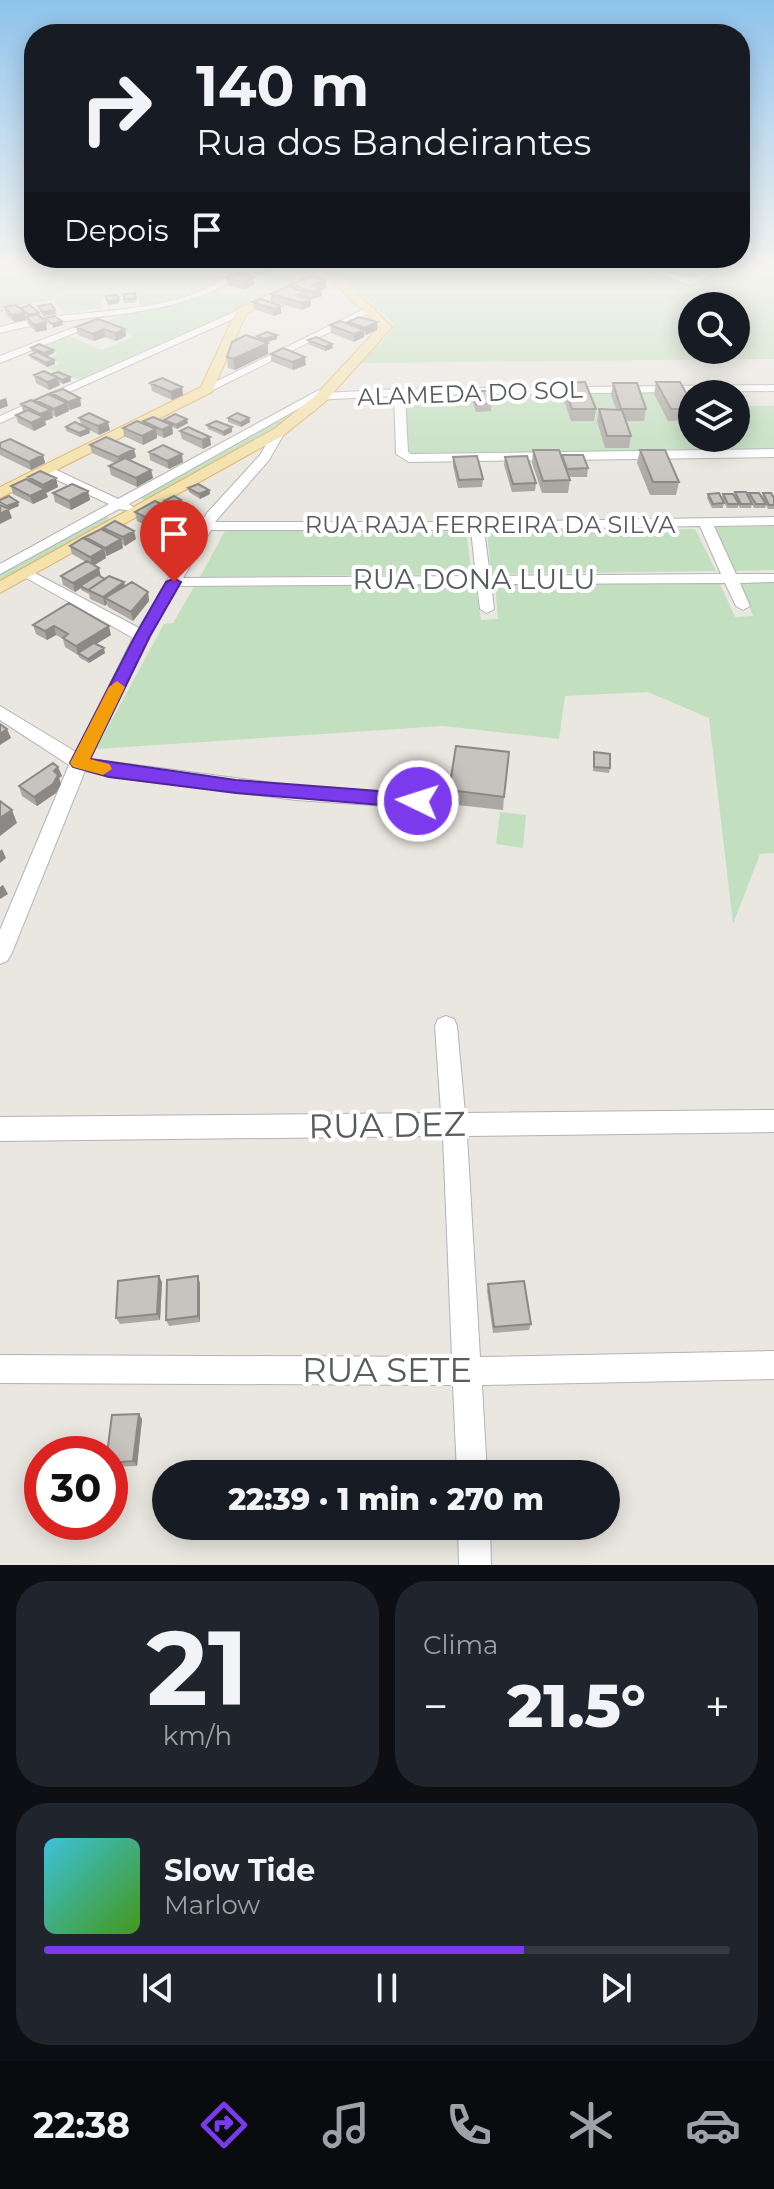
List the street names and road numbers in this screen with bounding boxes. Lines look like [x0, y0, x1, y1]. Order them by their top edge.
street label: ALAMEDA DO SOL [357, 375, 583, 411]
street label: RUA RAJA FERREIRA DA SILVA [305, 510, 676, 539]
street label: RUA DONA LULU [353, 562, 595, 596]
street label: RUA DEZ [308, 1103, 466, 1147]
street label: RUA SETE [302, 1349, 472, 1391]

